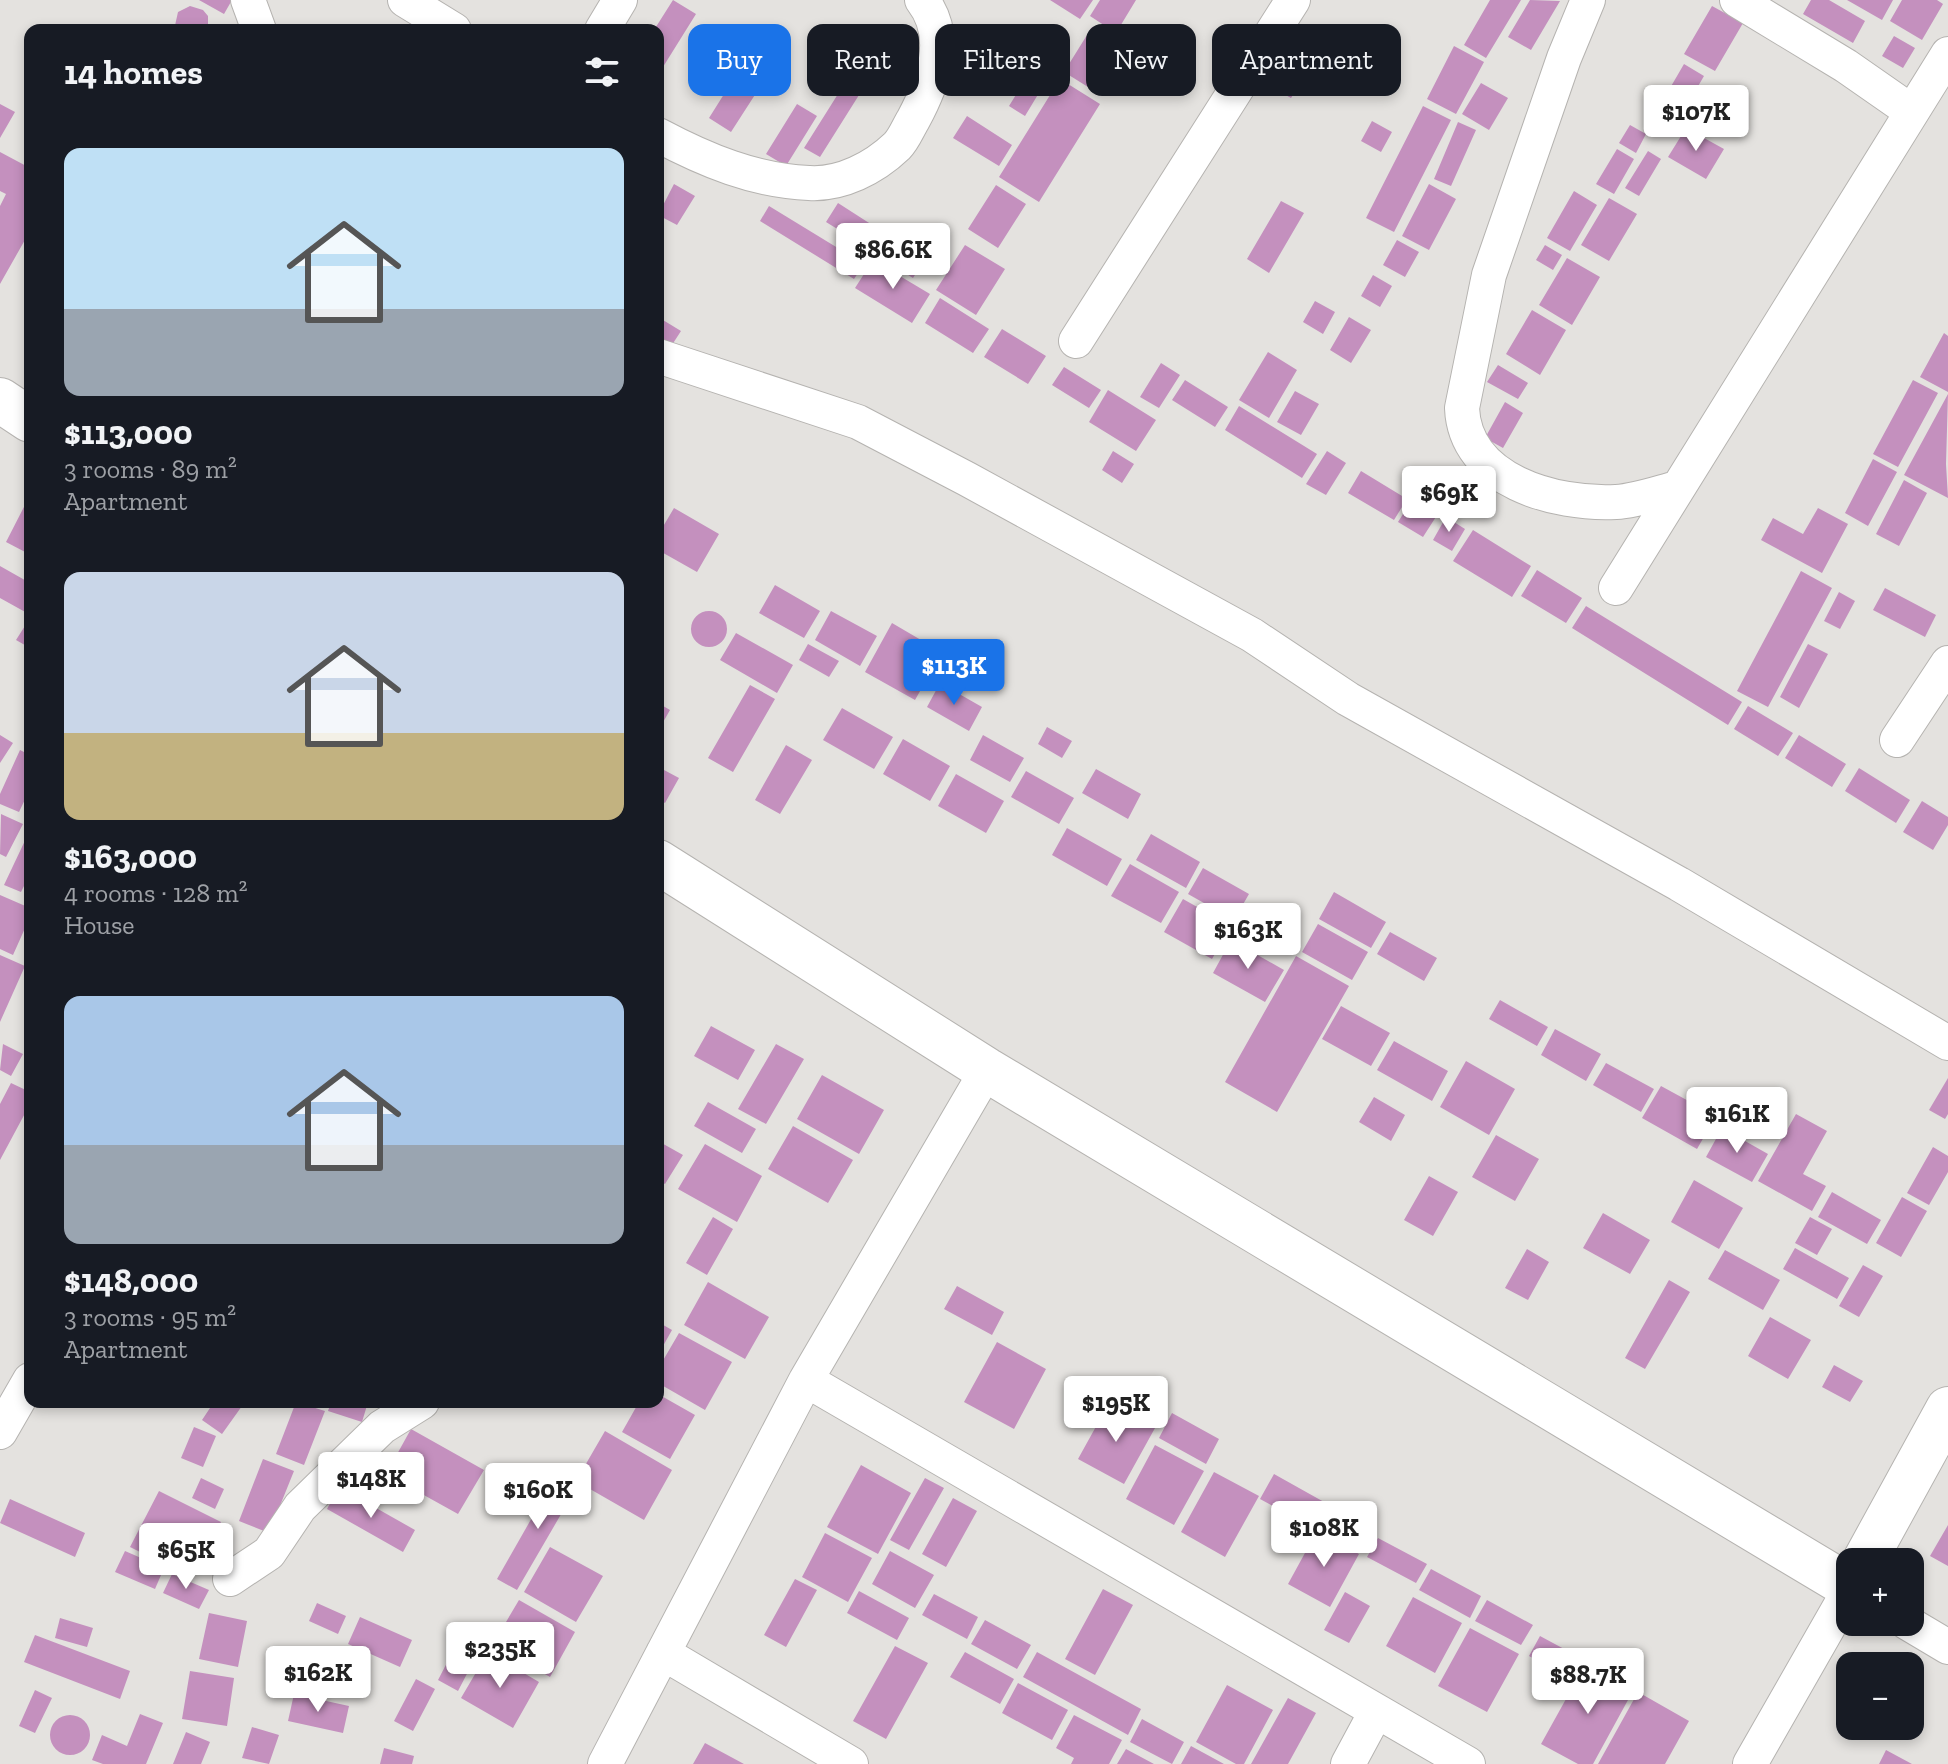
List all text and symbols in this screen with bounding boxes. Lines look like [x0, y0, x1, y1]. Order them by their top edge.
chip: Buy [688, 24, 791, 96]
chip: Rent [807, 24, 919, 96]
chip: Filters [935, 24, 1070, 96]
chip: New [1086, 24, 1196, 96]
chip: Apartment [1212, 24, 1401, 96]
icon: filters [580, 50, 624, 94]
text: 14 homes [64, 52, 203, 93]
pin: $107K [1640, 85, 1752, 153]
text: $107K [1662, 95, 1730, 127]
icon: home [272, 200, 416, 344]
pin: $86.6K [828, 223, 958, 291]
text: $86.6K [854, 233, 932, 265]
text: $113,000 [64, 412, 193, 453]
text: 3 rooms · 89 m² [64, 453, 237, 485]
pin: $69K [1402, 466, 1496, 534]
text: $69K [1420, 476, 1478, 508]
text: Apartment [64, 485, 187, 517]
icon: home [272, 624, 416, 768]
pin: $113K [898, 639, 1010, 707]
text: $113K [921, 649, 987, 681]
text: $163,000 [64, 836, 197, 877]
text: 4 rooms · 128 m² [64, 877, 248, 909]
pin: $163K [1192, 903, 1304, 971]
text: House [64, 909, 135, 941]
text: $163K [1214, 913, 1282, 945]
icon: home [272, 1048, 416, 1192]
pin: $161K [1681, 1087, 1793, 1155]
text: $161K [1704, 1097, 1770, 1129]
text: $148,000 [64, 1260, 198, 1301]
text: 3 rooms · 95 m² [64, 1301, 236, 1333]
text: Apartment [64, 1333, 187, 1365]
pin: $195K [1060, 1376, 1172, 1444]
text: $195K [1082, 1386, 1150, 1418]
pin: $148K [315, 1452, 427, 1520]
text: $148K [336, 1462, 406, 1494]
pin: $160K [482, 1463, 594, 1531]
text: $160K [503, 1473, 573, 1505]
pin: $108K [1268, 1501, 1380, 1569]
text: $108K [1289, 1511, 1359, 1543]
pin: $65K [139, 1523, 233, 1591]
text: $65K [157, 1533, 215, 1565]
map controls [1836, 1548, 1924, 1740]
button: + [1836, 1548, 1924, 1636]
pin: $235K [444, 1622, 556, 1690]
text: $235K [464, 1632, 536, 1664]
pin: $162K [262, 1646, 374, 1714]
pin: $88.7K [1523, 1648, 1653, 1716]
button: − [1836, 1652, 1924, 1740]
text: $162K [284, 1656, 352, 1688]
text: $88.7K [1550, 1658, 1626, 1690]

